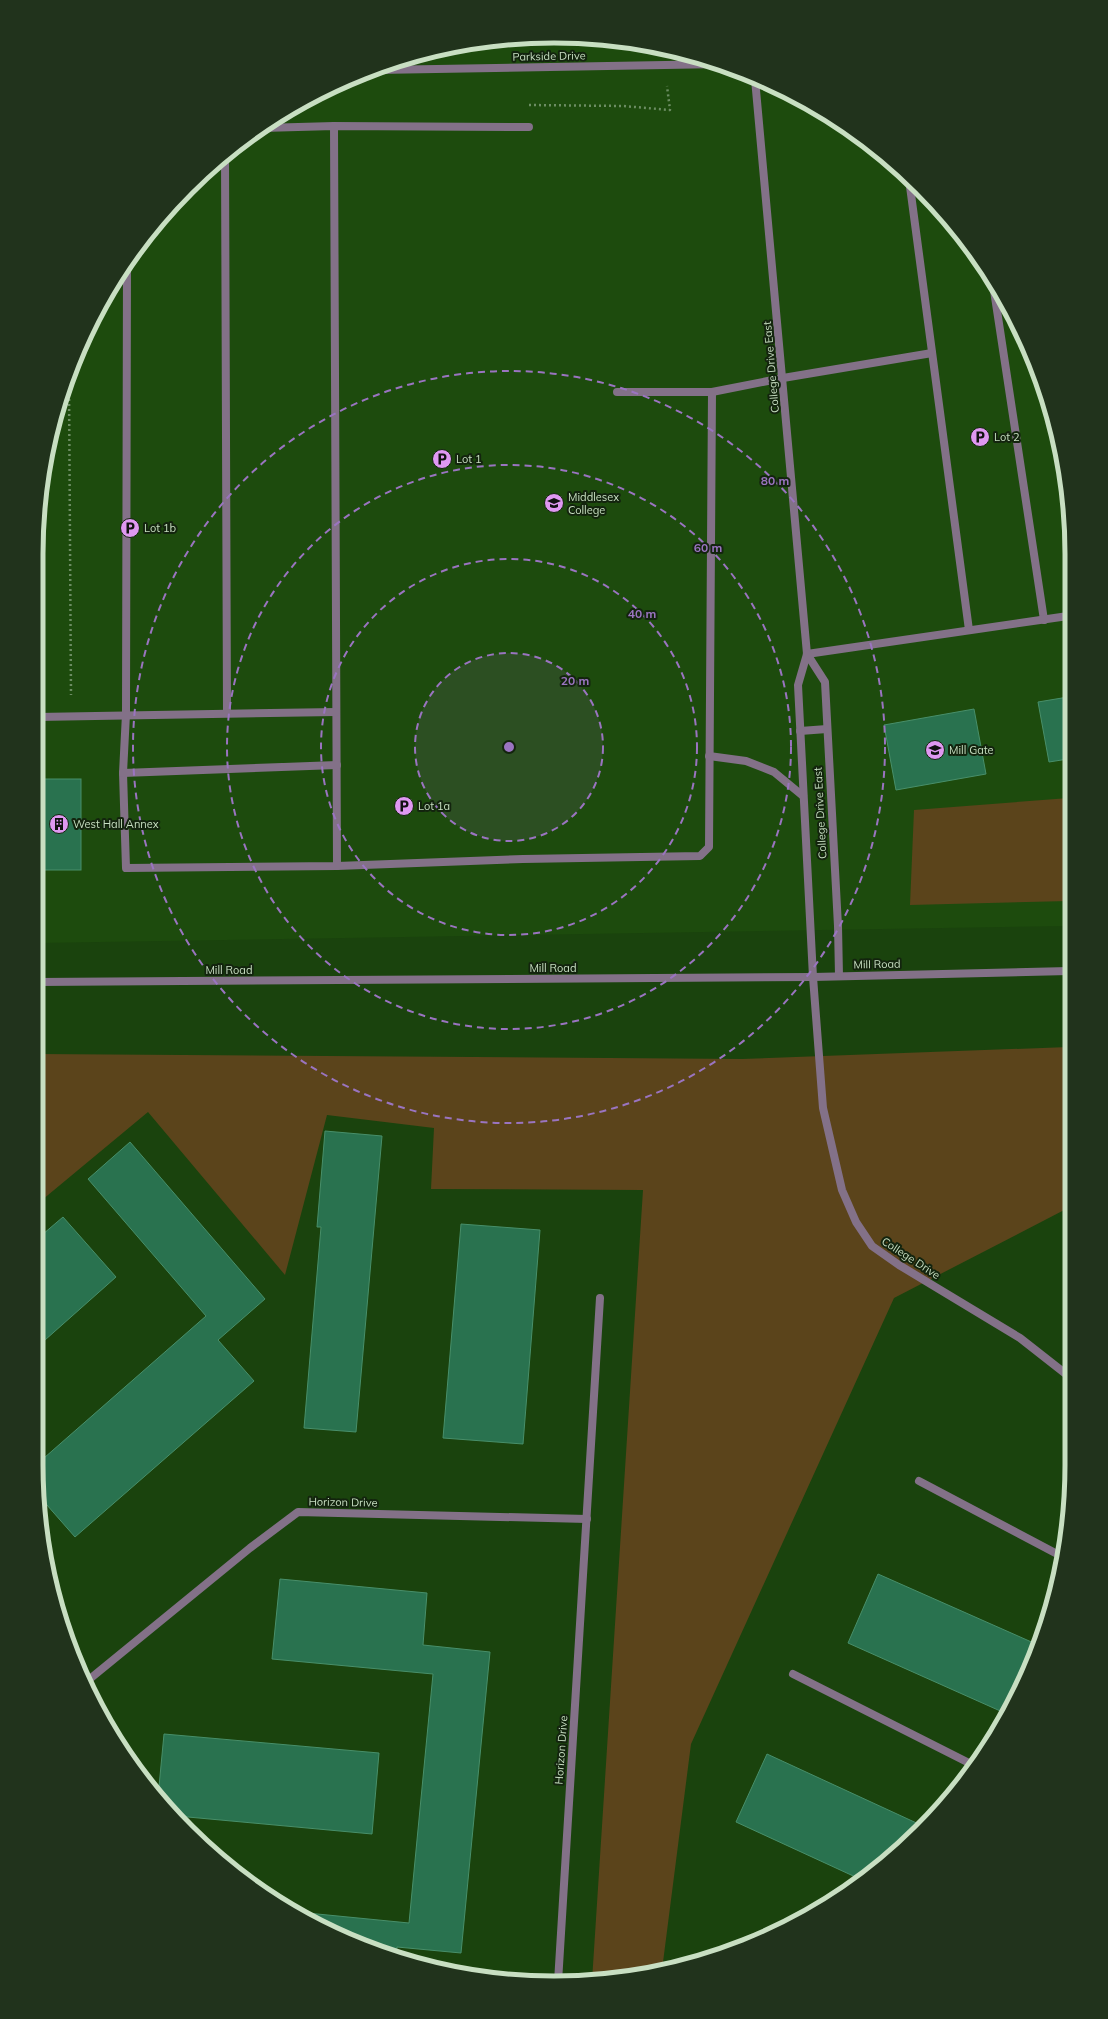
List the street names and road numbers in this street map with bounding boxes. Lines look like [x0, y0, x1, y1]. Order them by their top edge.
street label: Parkside Drive [512, 48, 586, 64]
street label: College Drive East [760, 321, 782, 413]
street label: College Drive East [811, 767, 829, 859]
street label: Mill Road [853, 957, 901, 971]
street label: Mill Road [529, 961, 577, 975]
street label: Mill Road [205, 963, 253, 977]
street label: College Drive [879, 1234, 943, 1282]
street label: Horizon Drive [308, 1494, 378, 1510]
street label: Horizon Drive [552, 1715, 570, 1785]

